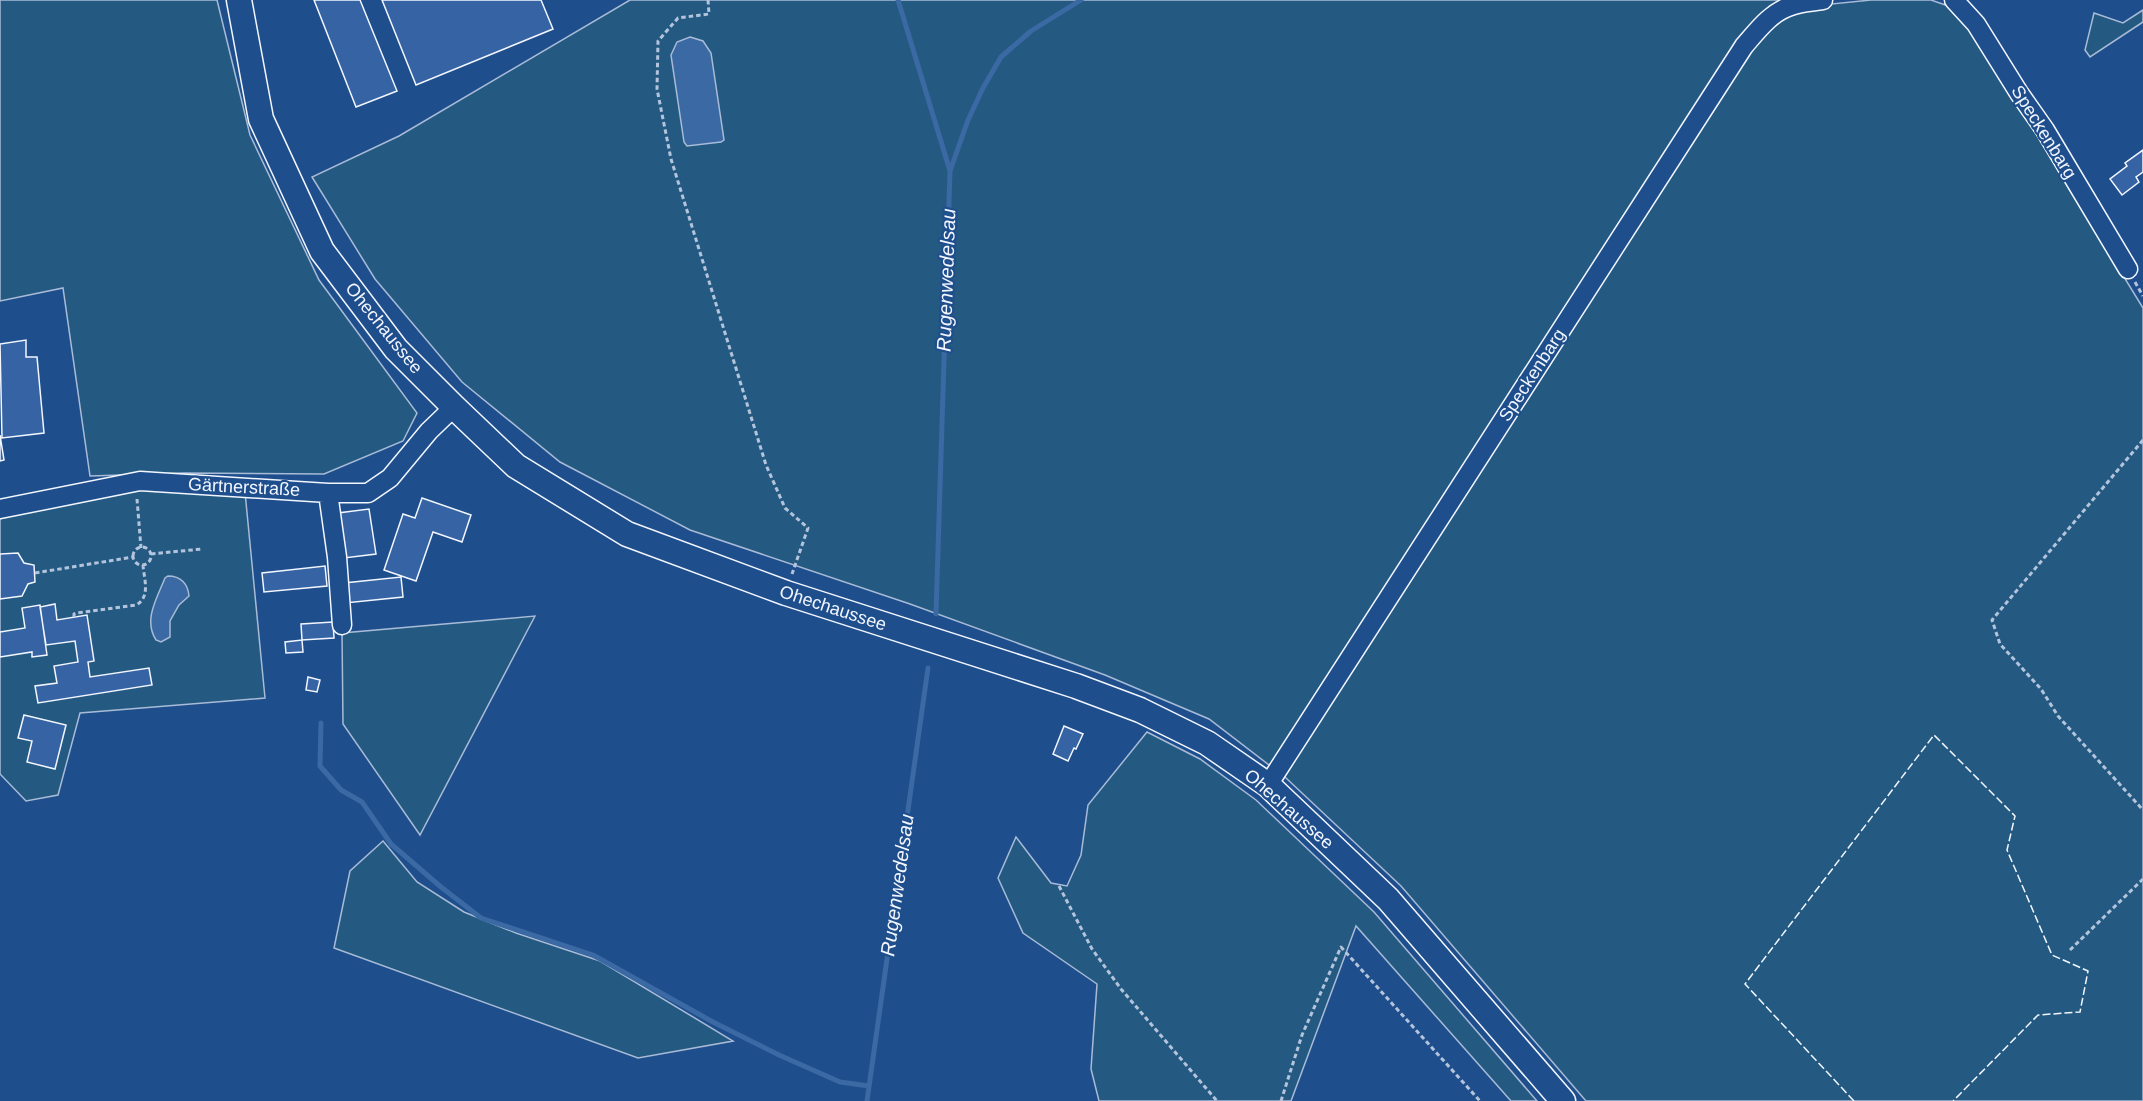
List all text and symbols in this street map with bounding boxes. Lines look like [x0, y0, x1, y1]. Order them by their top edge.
street label: Speckenbarg [2007, 82, 2081, 182]
water label: Rugenwedelsau [933, 208, 959, 352]
street label: Ohechaussee [341, 279, 427, 377]
street label: Speckenbarg [1495, 325, 1569, 425]
street label: Gärtnerstraße [188, 474, 300, 500]
street label: Ohechaussee [777, 581, 889, 635]
street label: Ohechaussee [1241, 765, 1337, 853]
water label: Rugenwedelsau [876, 812, 918, 958]

